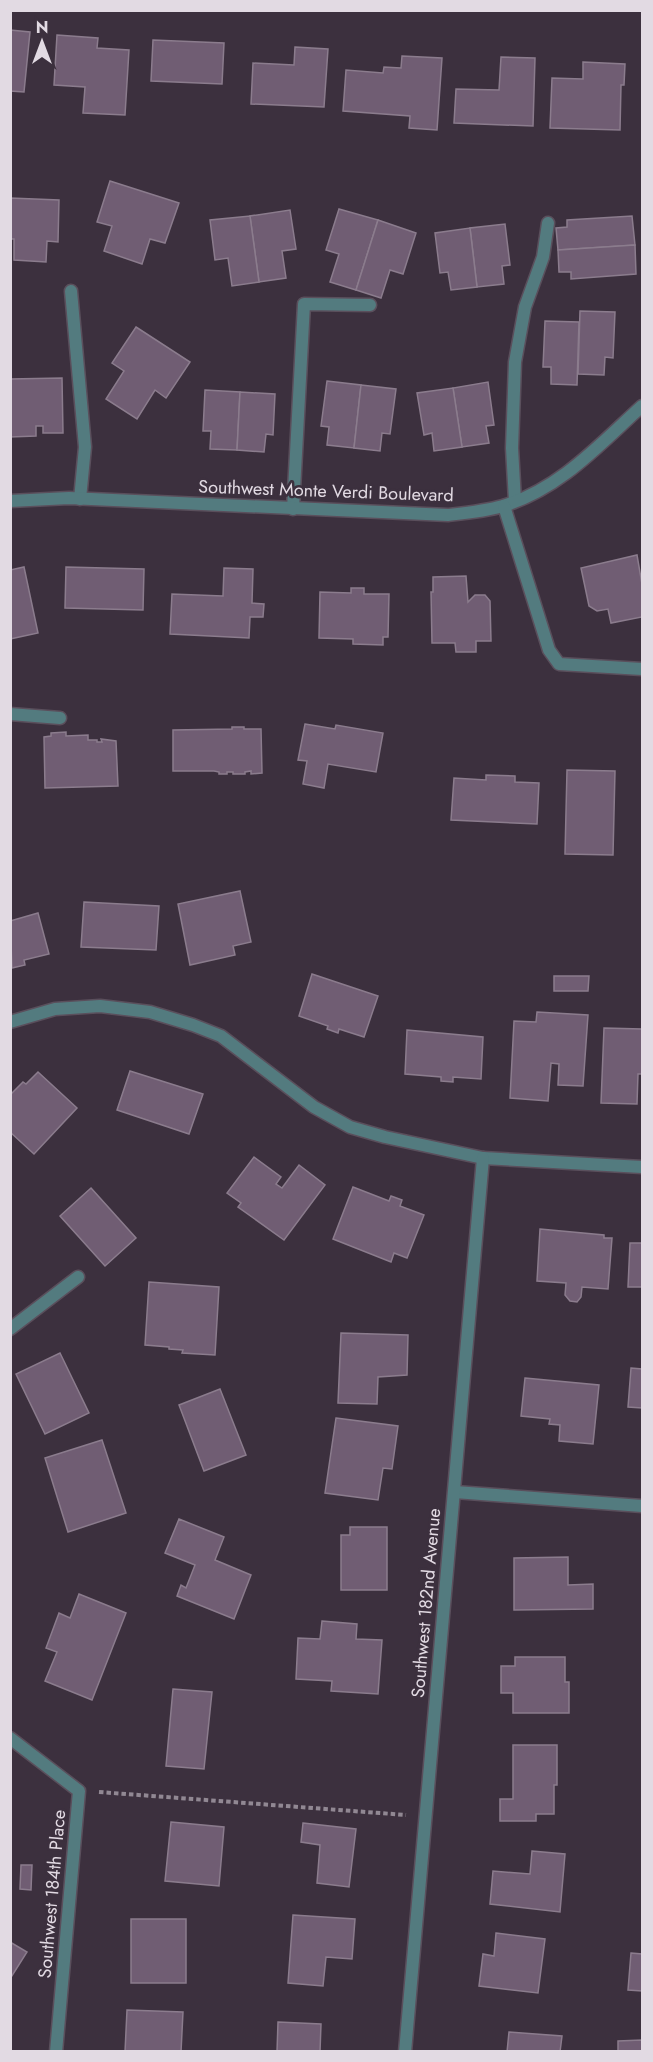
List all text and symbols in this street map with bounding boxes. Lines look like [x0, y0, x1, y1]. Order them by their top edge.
north arrow [12, 12, 72, 72]
text: N [36, 16, 48, 39]
street label: Southwest Monte Verdi Boulevard [198, 474, 454, 508]
street label: Southwest 182nd Avenue [405, 1507, 447, 1699]
street label: Southwest 184th Place [32, 1809, 72, 1979]

